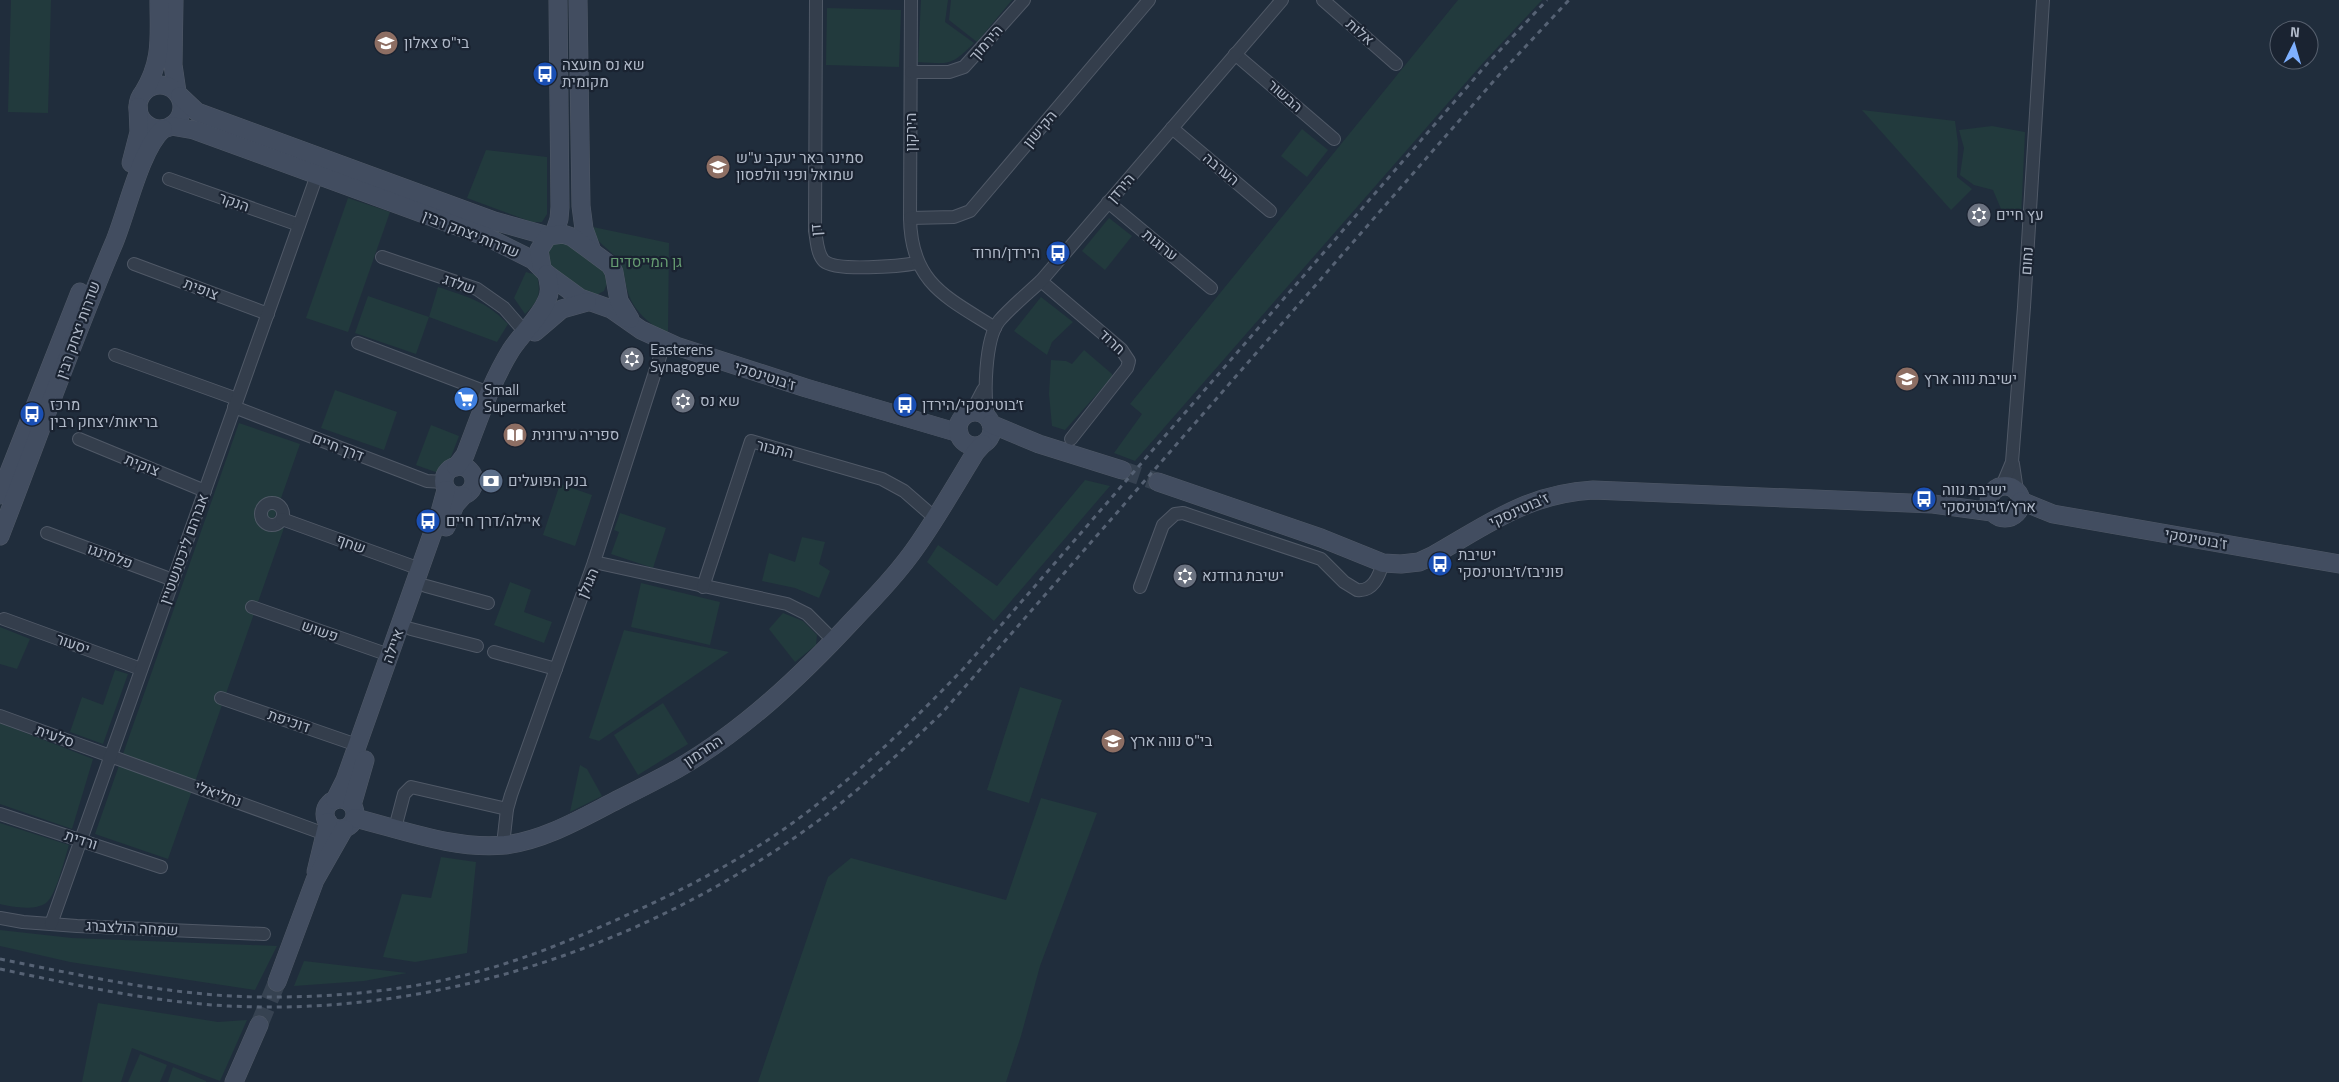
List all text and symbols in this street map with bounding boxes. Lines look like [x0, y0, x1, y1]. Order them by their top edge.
street label: אלות [1341, 13, 1380, 51]
street label: הירמוך [963, 19, 1008, 66]
north arrow [2269, 20, 2319, 70]
text: N [2289, 21, 2301, 42]
school or university icon: בי"ס צאלון [373, 30, 399, 56]
place label: בי"ס צאלון [404, 31, 469, 54]
place label: שא נס מועצה מקומית [562, 53, 645, 93]
bus stop icon: שא נס מועצה מקומית [532, 61, 558, 87]
street label: הבשור [1263, 74, 1308, 118]
street label: הקישון [1017, 105, 1062, 153]
street label: הירקון [899, 113, 922, 151]
place label: סמינר באר יעקב ע"ש שמואל ופני וולפסון [736, 146, 864, 186]
street label: הערבה [1198, 146, 1245, 191]
school or university icon: סמינר באר יעקב ע"ש שמואל ופני וולפסון [705, 154, 731, 180]
street label: הירדן [1101, 168, 1140, 208]
street label: הנקר [216, 186, 253, 217]
synagogue icon: עץ חיים [1966, 202, 1992, 228]
place label: עץ חיים [1996, 203, 2044, 226]
street label: שדרות יצחק רבין [419, 204, 523, 263]
street label: דן [804, 223, 827, 237]
street label: ערוגות [1138, 223, 1183, 266]
bus stop icon: הירדן/חרוד [1045, 240, 1071, 266]
place label: הירדן/חרוד [972, 241, 1040, 264]
street label: נחום [2014, 246, 2039, 276]
park label: גן המייסדים [610, 250, 682, 273]
street label: שלדג [440, 267, 479, 300]
street label: צופית [180, 271, 222, 306]
street label: שדרות יצחק רבין [49, 278, 106, 382]
street label: חרוד [1094, 323, 1131, 360]
place label: Easterens Synagogue [650, 338, 720, 378]
synagogue icon: Easterens Synagogue [619, 346, 645, 372]
street label: ז'בוטינסקי [731, 355, 799, 396]
school or university icon: ישיבת נווה ארץ [1894, 366, 1920, 392]
place label: ישיבת נווה ארץ [1924, 367, 2017, 390]
place label: Small Supermarket [484, 378, 567, 418]
supermarket icon: Small Supermarket [453, 386, 479, 412]
synagogue icon: שא נס [670, 388, 696, 414]
place label: שא נס [700, 389, 740, 412]
bus stop icon: ז׳בוטינסקי/הירדן [892, 392, 918, 418]
place label: מרכז בריאות/יצחק רבין [50, 393, 158, 433]
place label: ז׳בוטינסקי/הירדן [922, 393, 1024, 416]
bus stop icon: מרכז בריאות/יצחק רבין [19, 401, 45, 427]
library icon: ספריה עירונית [502, 422, 528, 448]
place label: ספריה עירונית [532, 423, 619, 446]
street label: דרך חיים [309, 426, 367, 467]
street label: התבור [754, 433, 796, 464]
street label: צוקית [121, 447, 163, 482]
bank icon: בנק הפועלים [478, 468, 504, 494]
place label: בנק הפועלים [508, 469, 587, 492]
place label: ישיבת נווה ארץ/ז׳בוטינסקי [1942, 478, 2036, 518]
street label: ז'בוטינסקי [1485, 486, 1552, 533]
bus stop icon: ישיבת נווה ארץ/ז׳בוטינסקי [1911, 486, 1937, 512]
street label: אברהם ליכטנשטיין [153, 490, 214, 607]
bus stop icon: איילה/דרך חיים [415, 508, 441, 534]
place label: איילה/דרך חיים [446, 509, 541, 532]
street label: ז'בוטינסקי [2163, 522, 2229, 555]
street label: שחף [333, 528, 369, 559]
street label: פלמינגו [84, 537, 136, 574]
place label: ישיבת פוניבז/ז׳בוטינסקי [1458, 543, 1564, 583]
bus stop icon: ישיבת פוניבז/ז׳בוטינסקי [1427, 551, 1453, 577]
synagogue icon: ישיבת גרודנא [1172, 563, 1198, 589]
street label: הגולן [571, 564, 604, 602]
place label: ישיבת גרודנא [1202, 564, 1284, 587]
street label: פשוש [299, 614, 342, 648]
street label: איילה [376, 625, 409, 666]
street label: יסעור [53, 627, 93, 660]
street label: דוכיפת [265, 703, 314, 739]
street label: סלעית [33, 718, 78, 753]
school or university icon: בי"ס נווה ארץ [1100, 728, 1126, 754]
street label: החרמון [678, 729, 727, 772]
place label: בי"ס נווה ארץ [1130, 729, 1212, 752]
street label: נחליאלי [191, 774, 245, 813]
street label: ורדית [62, 823, 101, 856]
street label: שמחה הולצברג [85, 914, 179, 941]

